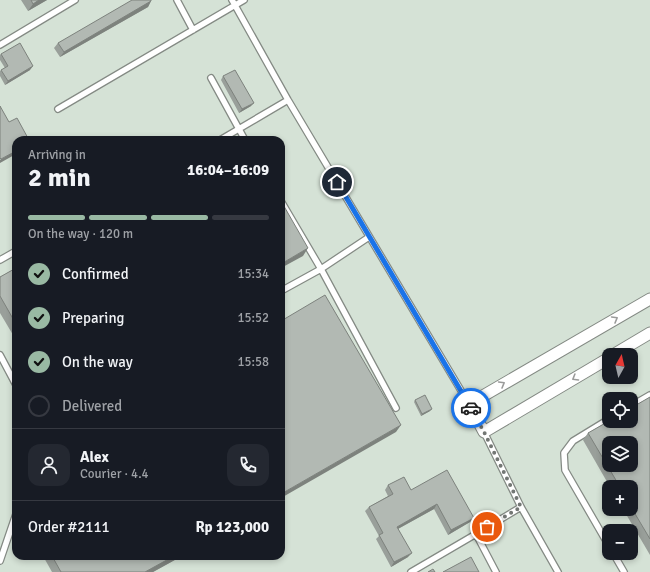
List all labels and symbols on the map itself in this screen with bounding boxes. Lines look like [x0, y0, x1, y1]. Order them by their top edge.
pin [320, 165, 354, 199]
one-way arrow [611, 317, 618, 324]
north arrow [602, 348, 638, 384]
one-way arrow [572, 373, 579, 380]
one-way arrow [498, 382, 506, 389]
courier [451, 388, 491, 428]
pin [470, 510, 504, 544]

